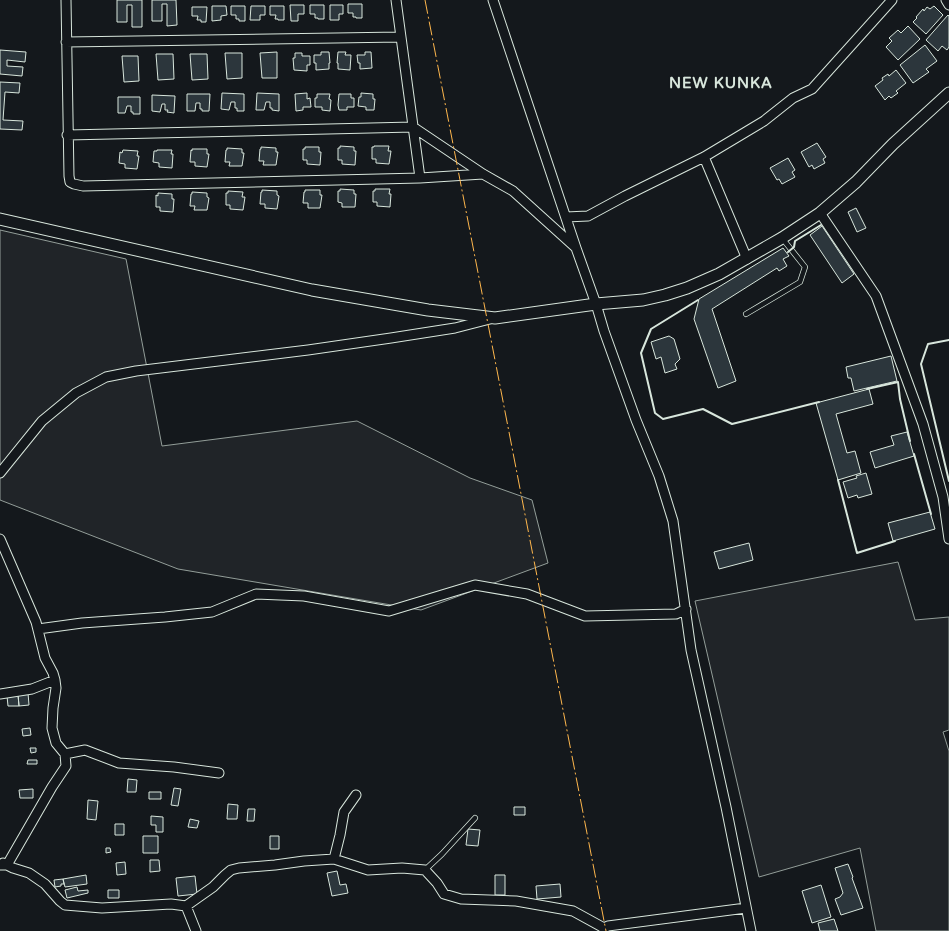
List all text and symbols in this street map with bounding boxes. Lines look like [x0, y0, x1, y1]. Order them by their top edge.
district label: NEW KUNKA [669, 74, 773, 92]

